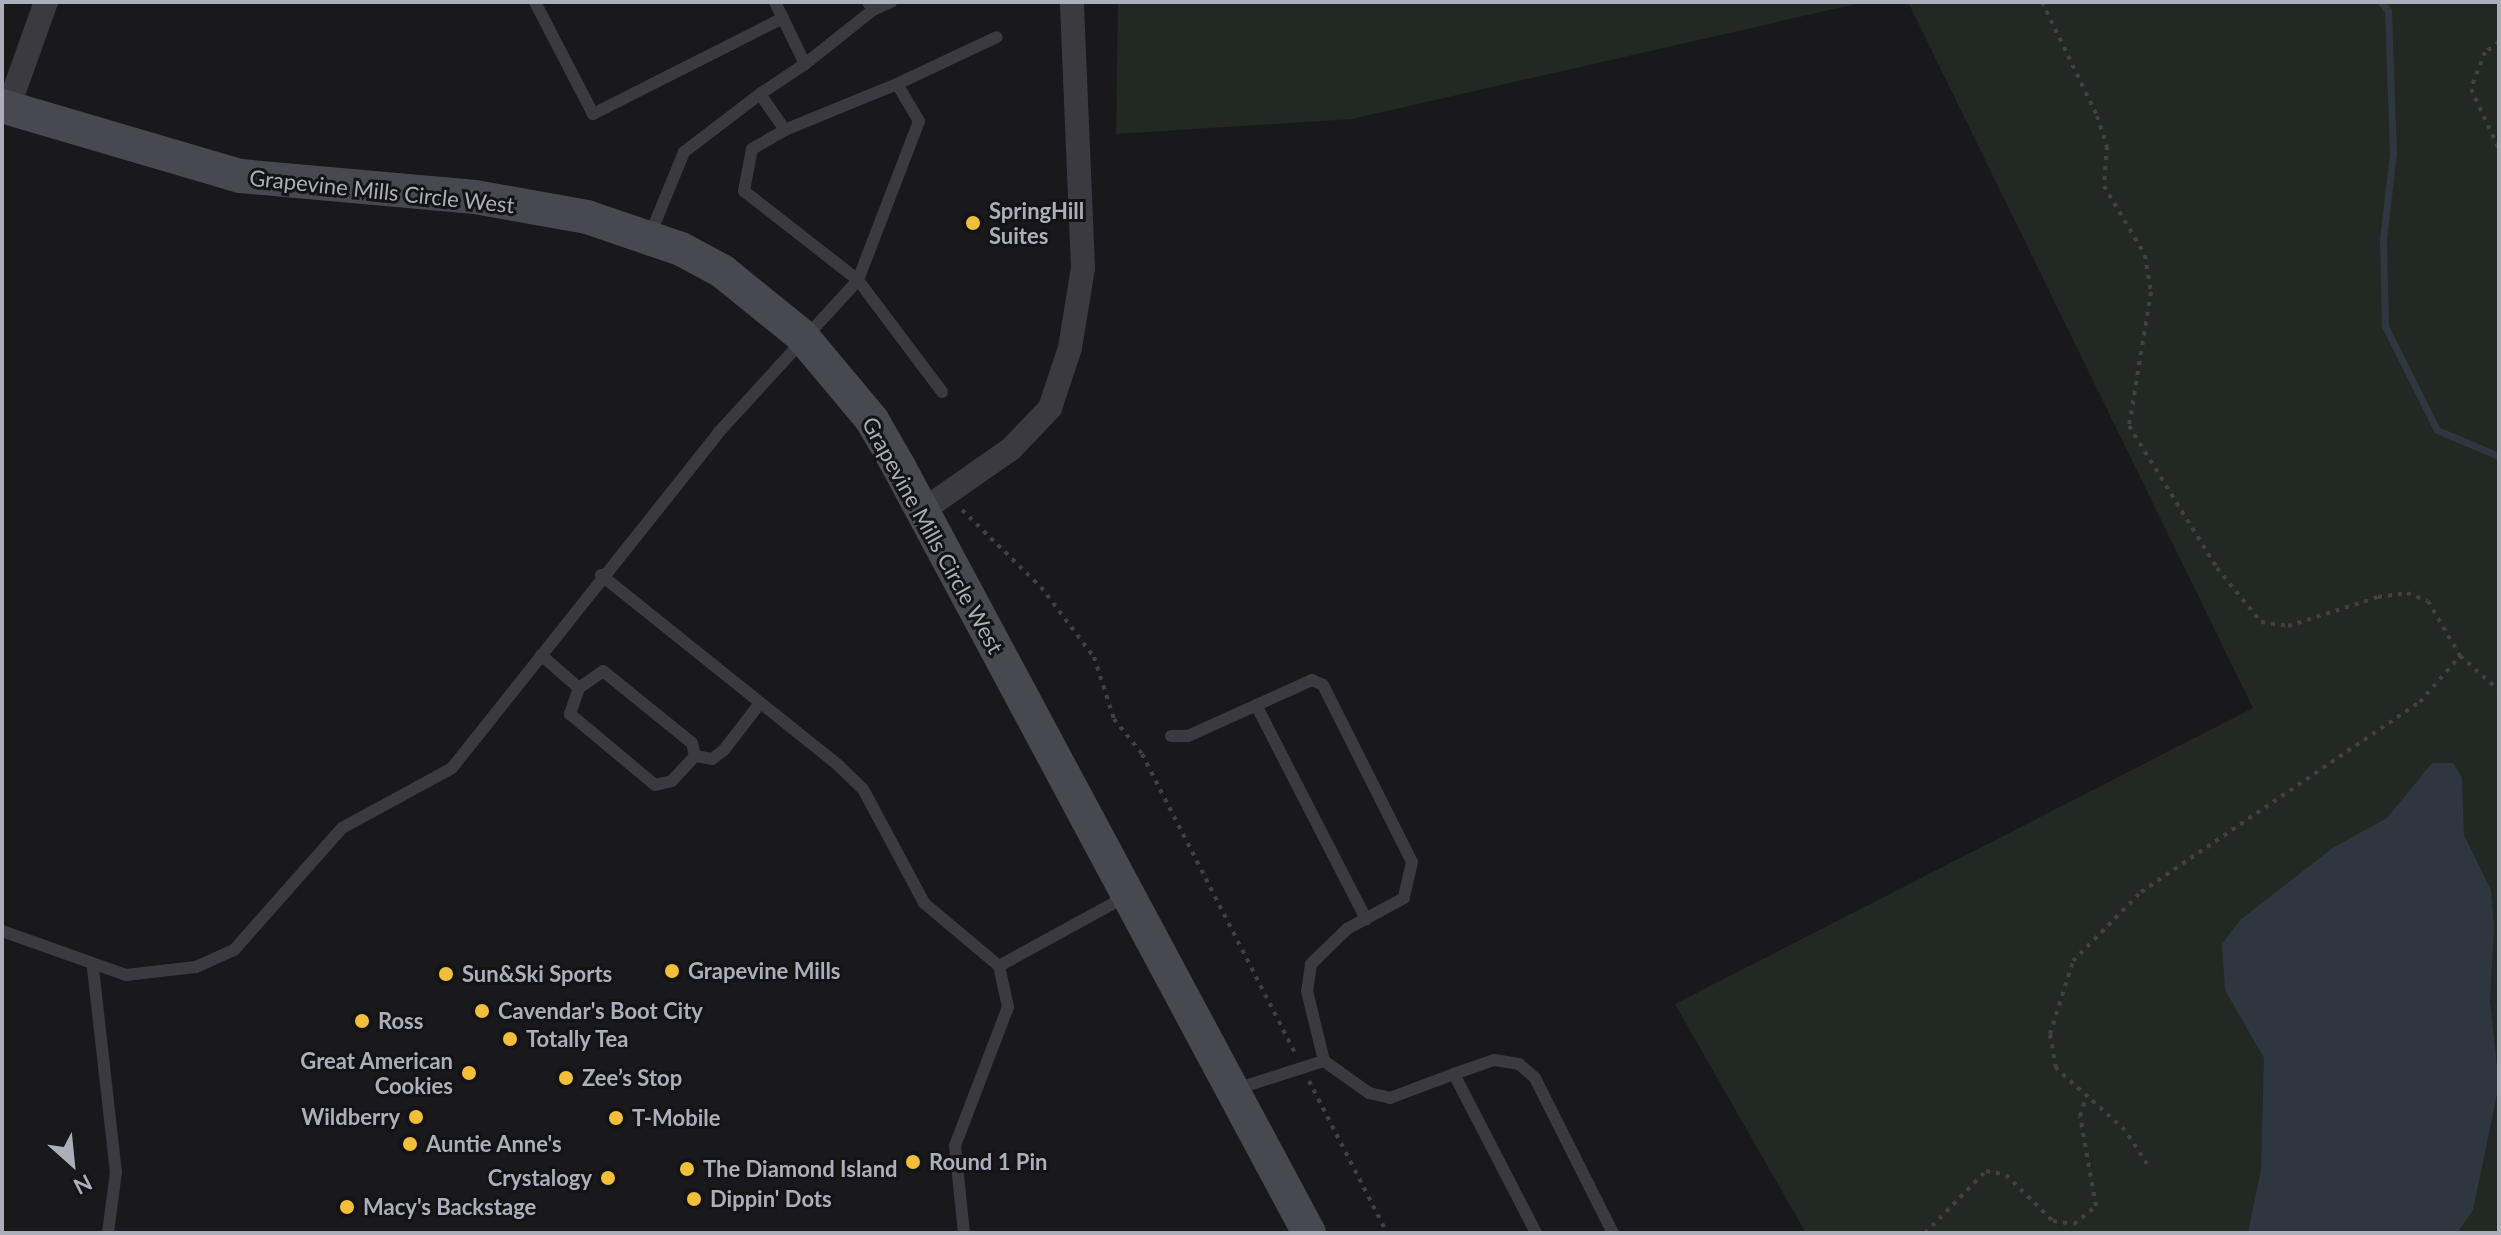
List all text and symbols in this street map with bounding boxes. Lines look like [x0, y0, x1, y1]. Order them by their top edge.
street label: Grapevine Mills Circle West [248, 164, 516, 218]
place label: SpringHill Suites [989, 197, 1084, 248]
marker: SpringHill Suites [964, 214, 982, 232]
street label: Grapevine Mills Circle West [857, 412, 1009, 658]
place label: Grapevine Mills [688, 958, 841, 984]
place label: Sun&Ski Sports [462, 961, 612, 987]
marker: Grapevine Mills [663, 962, 681, 980]
marker: Sun&Ski Sports [437, 965, 455, 983]
place label: Cavendar's Boot City [498, 998, 703, 1024]
marker: Cavendar's Boot City [473, 1002, 491, 1020]
place label: Ross [378, 1008, 423, 1034]
marker: Ross [353, 1012, 371, 1030]
place label: Totally Tea [526, 1026, 630, 1052]
marker: Totally Tea [501, 1030, 519, 1048]
place label: Great American Cookies [300, 1047, 453, 1098]
marker: Great American Cookies [460, 1064, 478, 1082]
place label: Zee’s Stop [582, 1065, 682, 1091]
marker: Zee’s Stop [557, 1069, 575, 1087]
place label: Wildberry [301, 1104, 400, 1130]
place label: T-Mobile [632, 1105, 720, 1131]
marker: Wildberry [407, 1108, 425, 1126]
marker: T-Mobile [607, 1109, 625, 1127]
north arrow [32, 1123, 112, 1203]
place label: Auntie Anne's [426, 1131, 562, 1157]
marker: Auntie Anne's [401, 1135, 419, 1153]
place label: Round 1 Pin [929, 1149, 1047, 1175]
marker: Round 1 Pin [904, 1153, 922, 1171]
place label: The Diamond Island [703, 1156, 898, 1182]
marker: The Diamond Island [678, 1160, 696, 1178]
place label: Crystalogy [488, 1165, 592, 1191]
text: N [69, 1169, 97, 1201]
marker: Crystalogy [599, 1169, 617, 1187]
place label: Dippin' Dots [710, 1186, 832, 1212]
marker: Dippin' Dots [685, 1190, 703, 1208]
place label: Macy's Backstage [363, 1194, 536, 1220]
marker: Macy's Backstage [338, 1198, 356, 1216]

